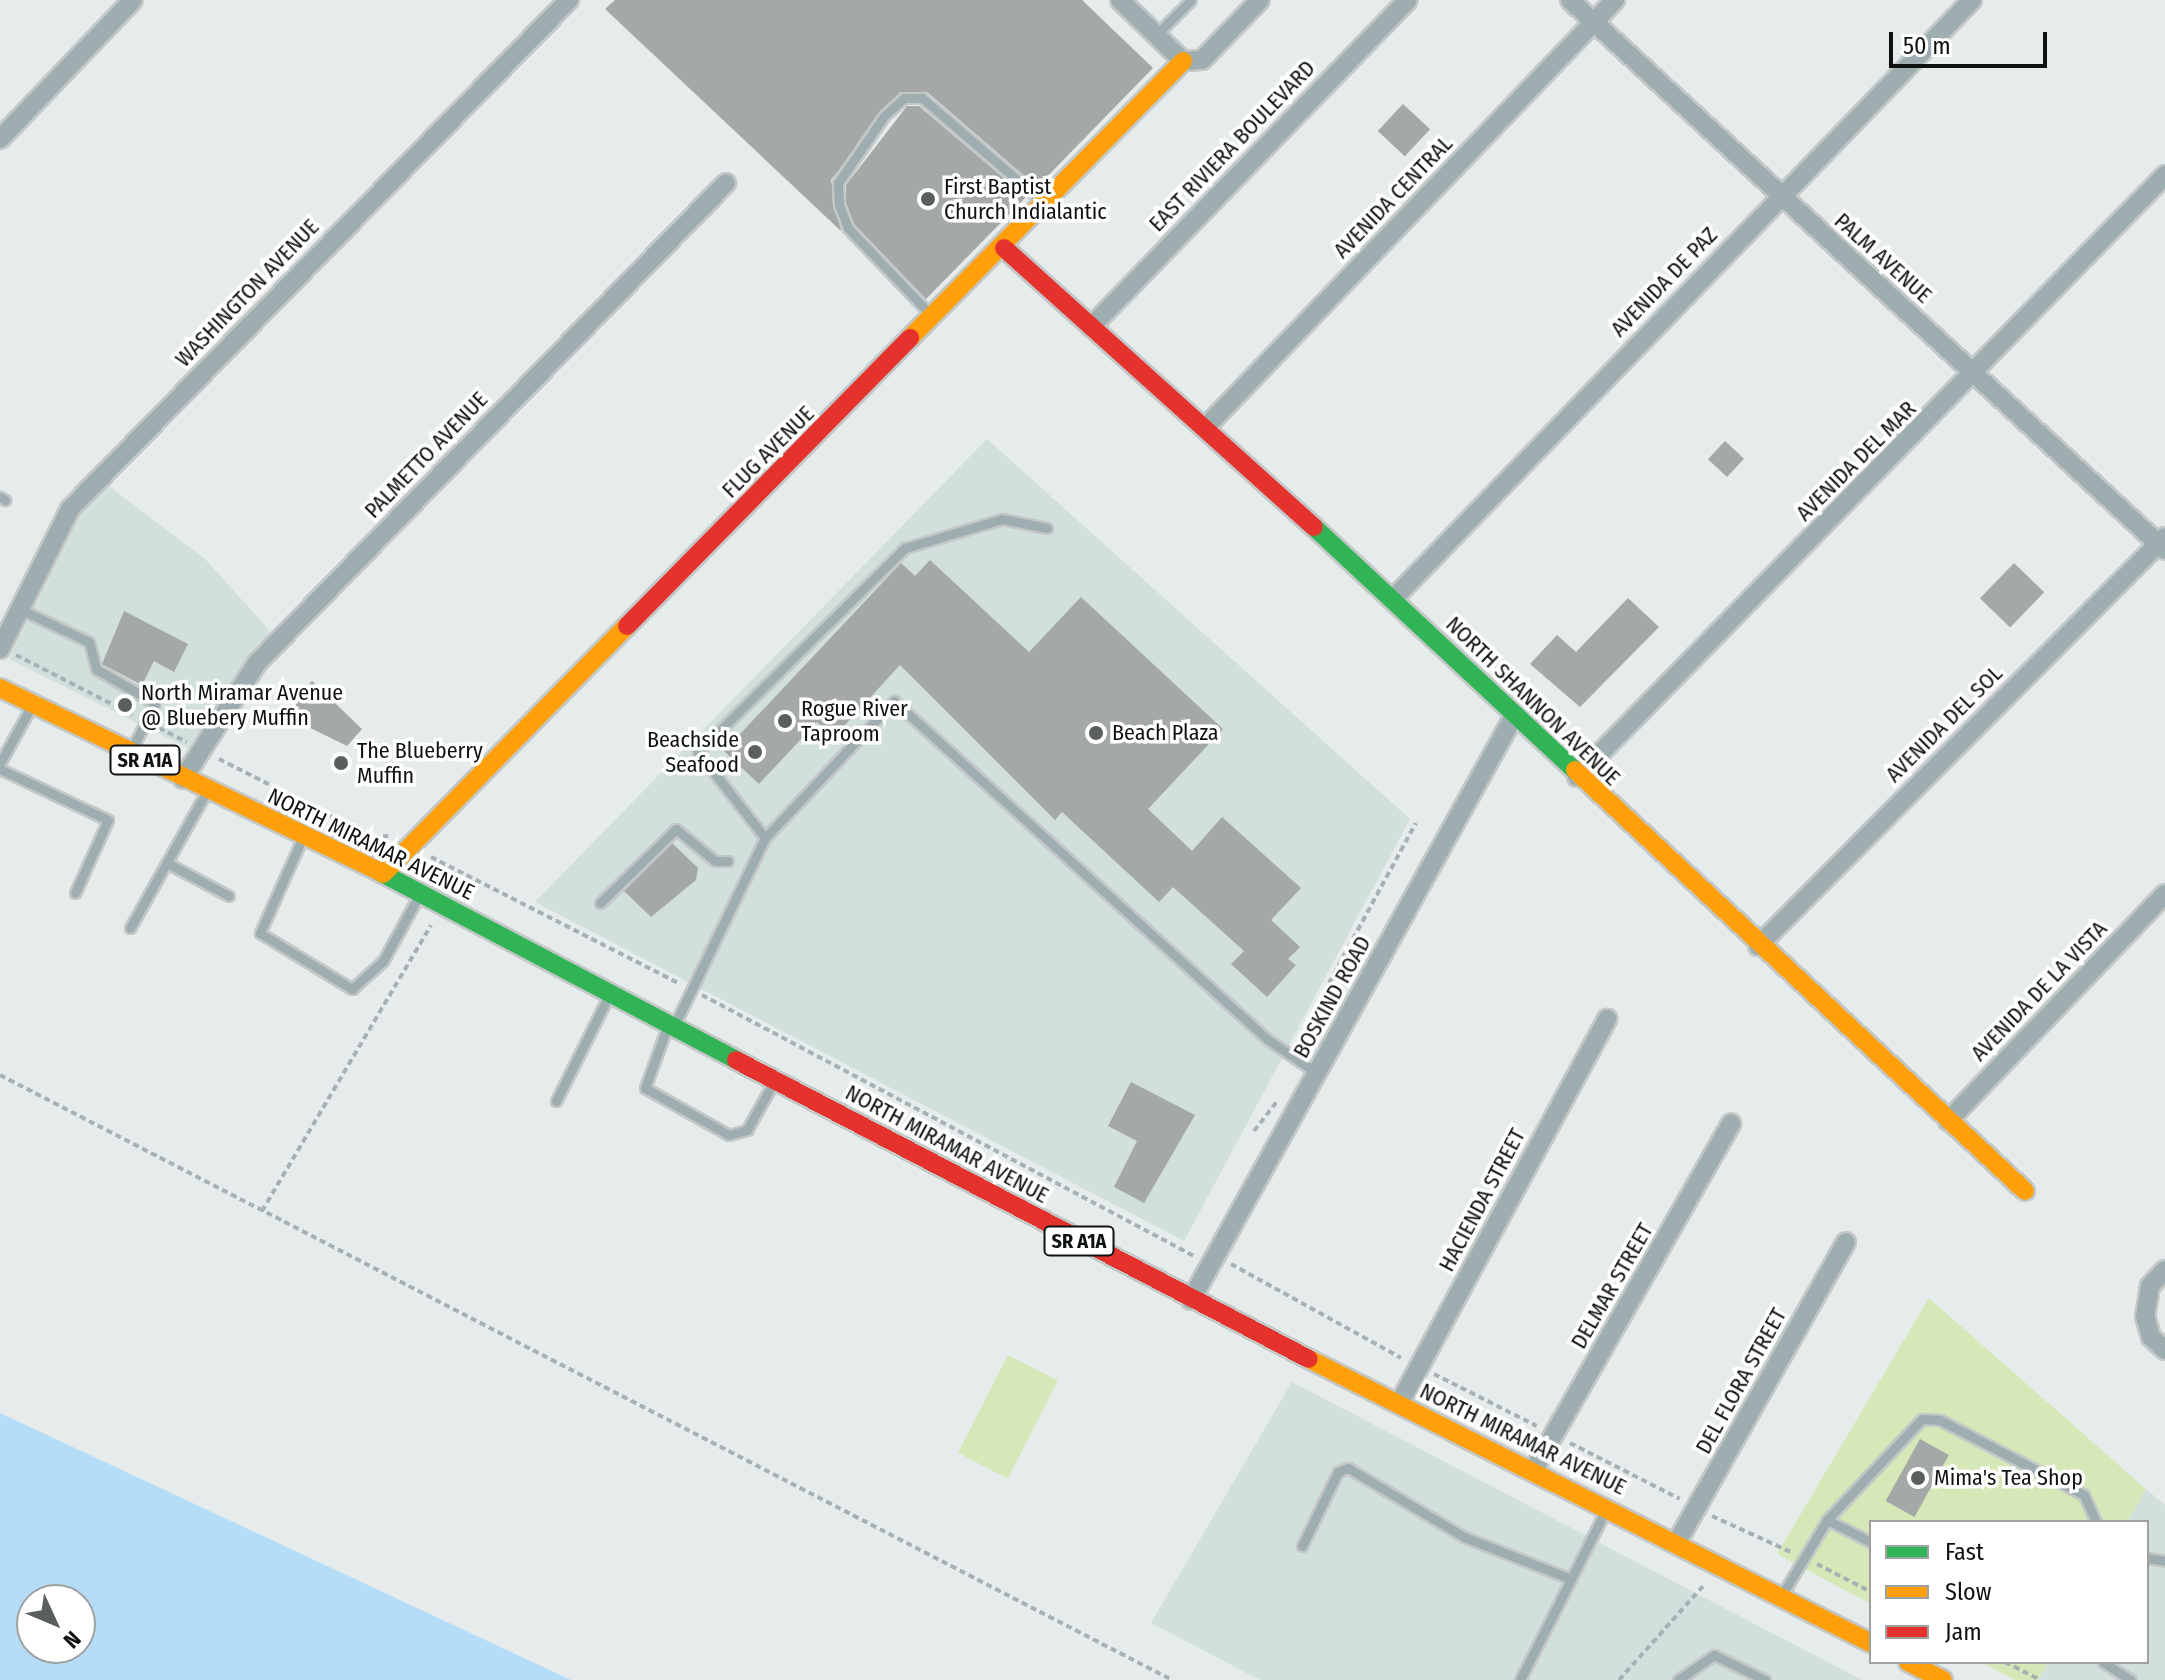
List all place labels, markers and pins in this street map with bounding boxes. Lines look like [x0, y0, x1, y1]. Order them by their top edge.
place label: First Baptist Church Indialantic [944, 173, 1107, 224]
marker: First Baptist Church Indialantic [919, 190, 937, 208]
place label: North Miramar Avenue @ Bluebery Muffin [141, 679, 343, 730]
place label: Rogue River Taproom [801, 695, 908, 746]
marker: North Miramar Avenue @ Bluebery Muffin [116, 696, 134, 714]
marker: Rogue River Taproom [776, 712, 794, 730]
place label: Beach Plaza [1112, 720, 1219, 746]
marker: Beach Plaza [1087, 724, 1105, 742]
place label: Beachside Seafood [647, 726, 739, 778]
place label: The Blueberry Muffin [357, 737, 483, 788]
marker: Beachside Seafood [746, 743, 764, 761]
marker: The Blueberry Muffin [332, 754, 350, 772]
place label: Mima's Tea Shop [1934, 1465, 2083, 1491]
marker: Mima's Tea Shop [1909, 1469, 1927, 1487]

